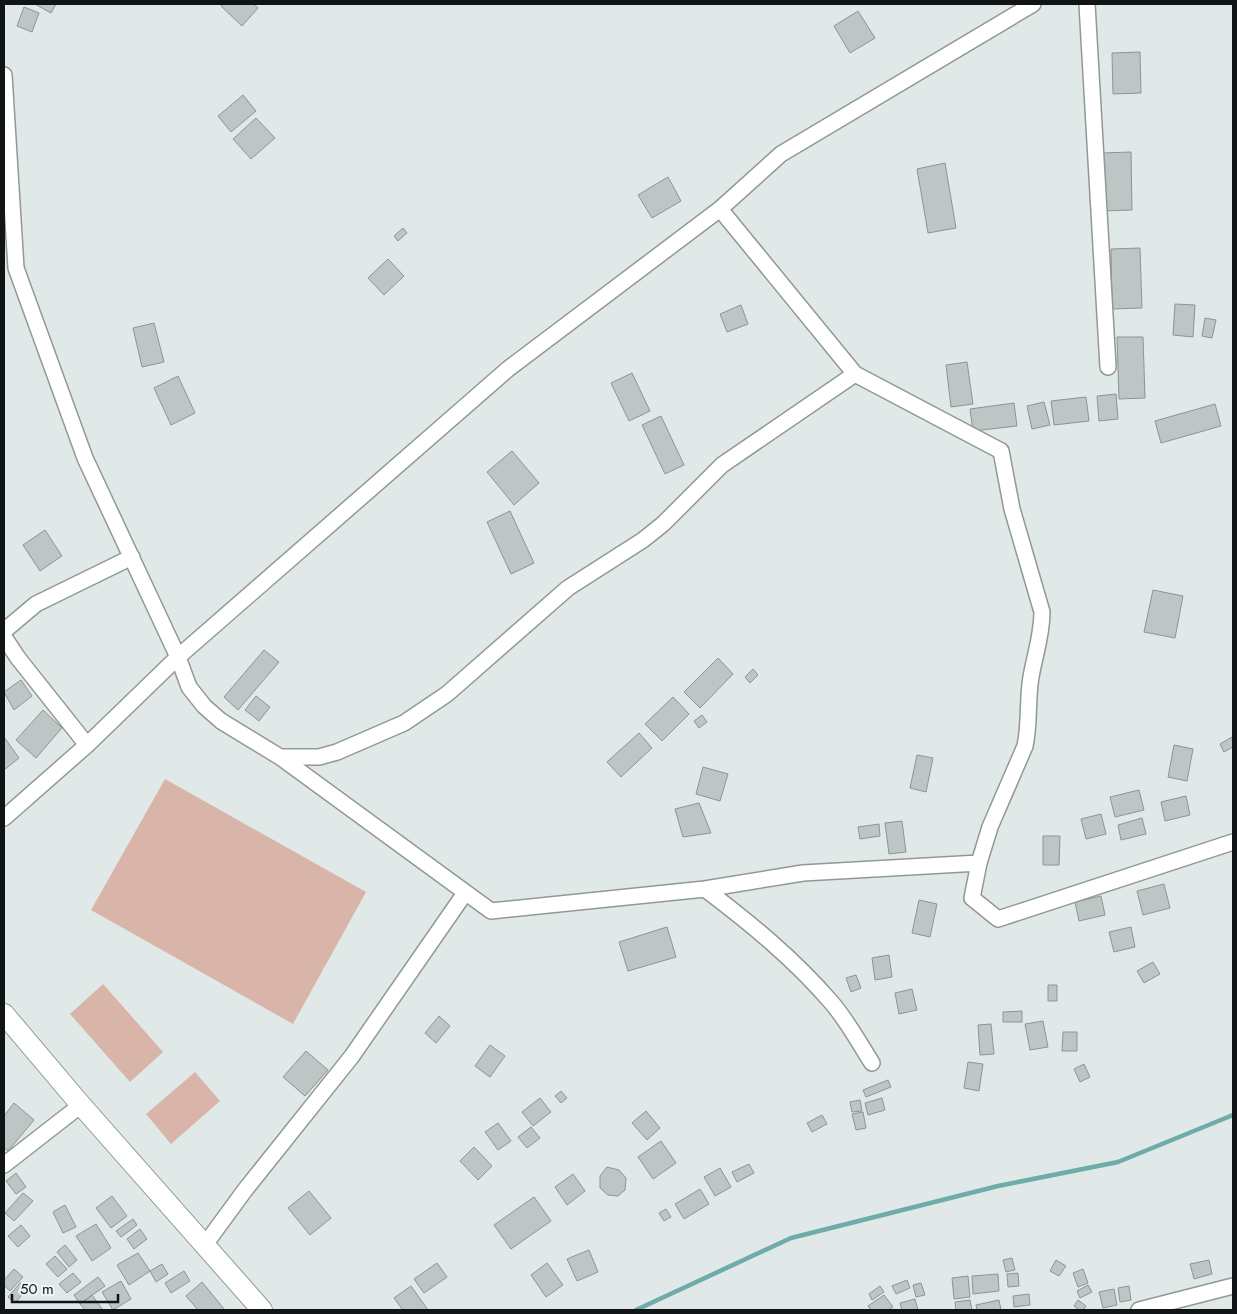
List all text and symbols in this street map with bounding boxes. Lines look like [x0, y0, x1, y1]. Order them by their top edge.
scale bar [12, 1272, 119, 1304]
text: 50 m [20, 1278, 54, 1300]

